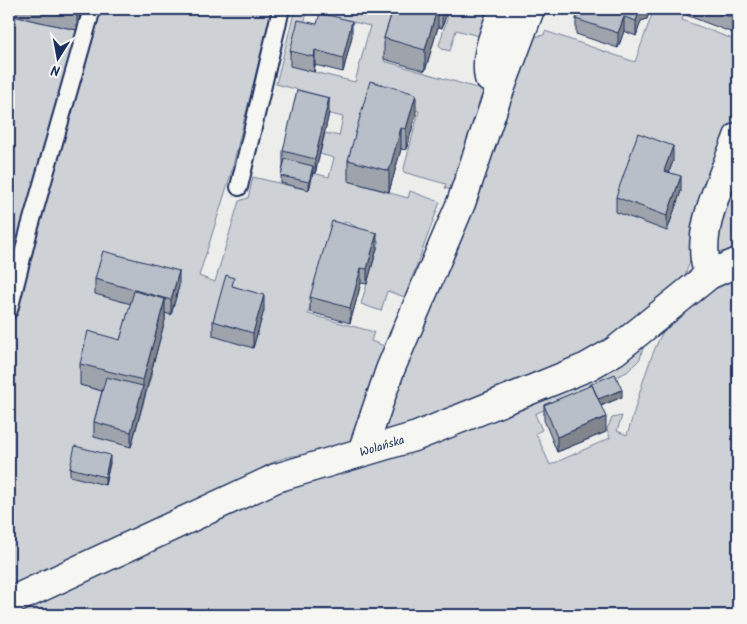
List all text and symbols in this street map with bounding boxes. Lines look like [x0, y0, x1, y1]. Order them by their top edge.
north arrow [32, 32, 82, 82]
text: N [49, 58, 62, 81]
street label: Wolańska [357, 431, 407, 462]

